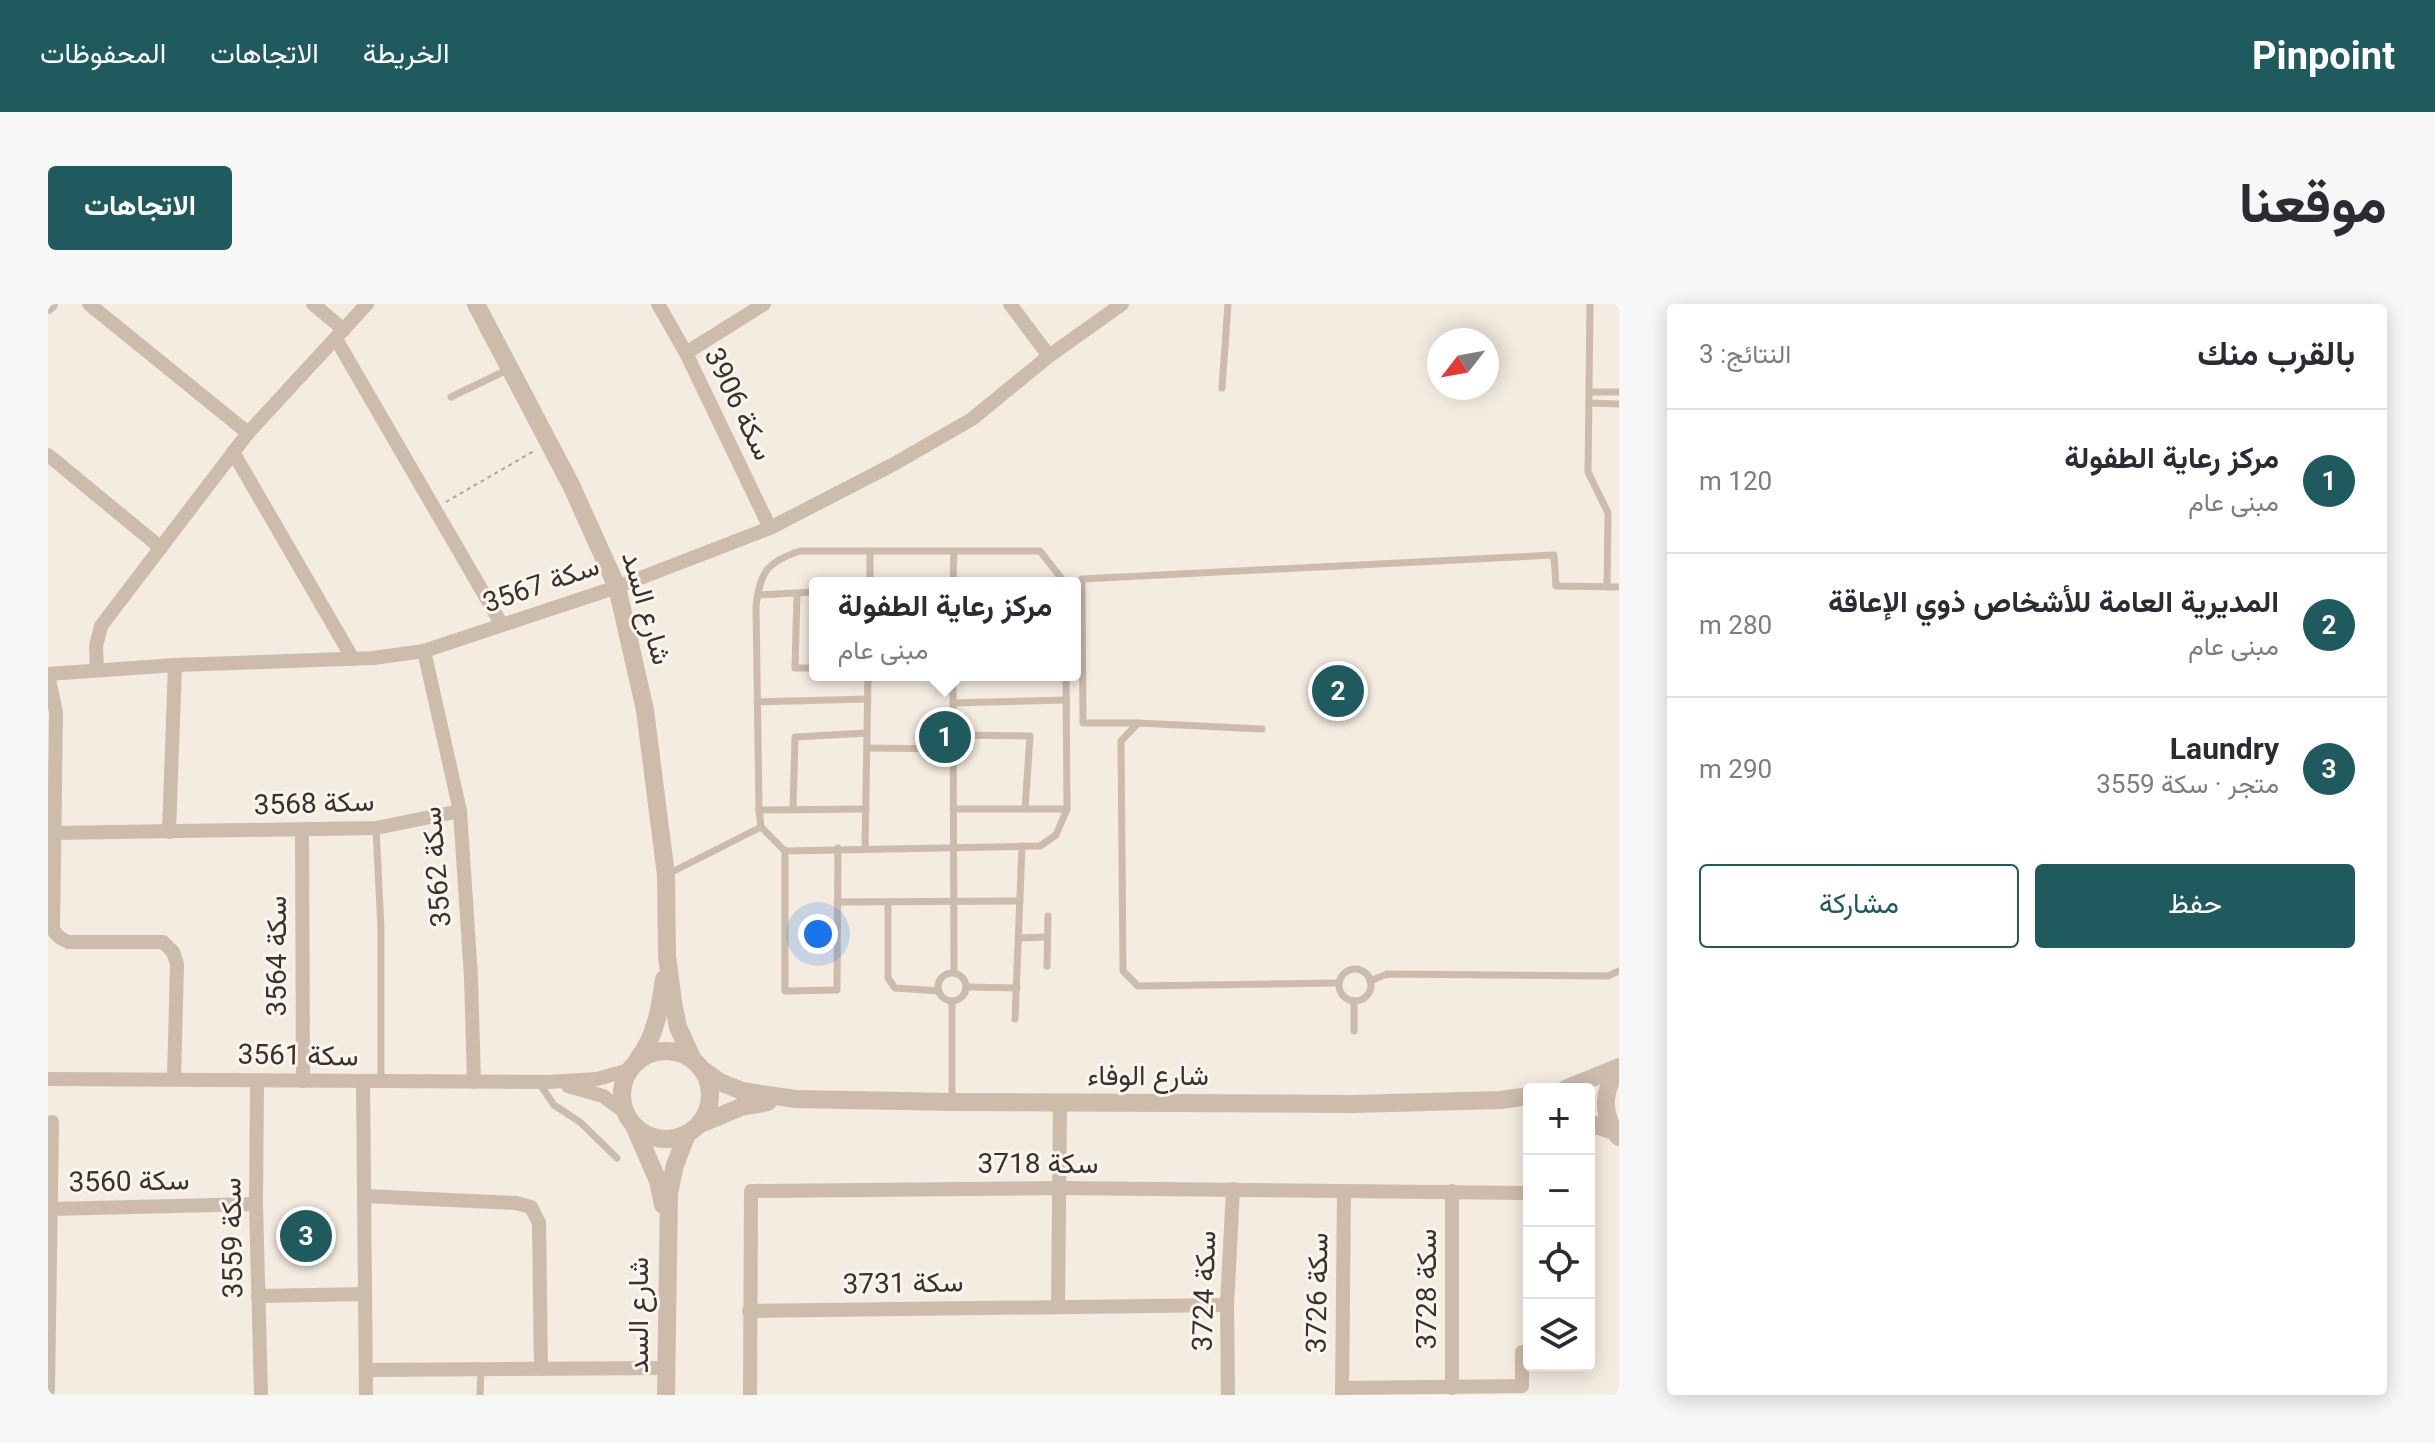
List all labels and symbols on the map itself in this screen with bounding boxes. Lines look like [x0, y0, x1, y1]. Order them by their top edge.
north arrow [1427, 328, 1499, 400]
street label: سكة 3906 [698, 342, 780, 466]
street label: شارع السد [613, 548, 679, 669]
street label: سكة 3567 [479, 549, 603, 619]
pin: 2 [1312, 661, 1364, 721]
pin: 1 [919, 707, 971, 767]
street label: سكة 3568 [253, 784, 375, 822]
street label: سكة 3562 [414, 805, 458, 929]
street label: سكة 3564 [260, 896, 293, 1016]
your location [798, 914, 838, 954]
street label: سكة 3561 [237, 1037, 359, 1073]
street label: شارع الوفاء [1087, 1059, 1209, 1094]
street label: سكة 3718 [978, 1147, 1098, 1180]
street label: سكة 3560 [68, 1163, 190, 1199]
street label: سكة 3559 [214, 1177, 250, 1299]
pin: 3 [280, 1206, 332, 1266]
street label: سكة 3728 [1410, 1229, 1443, 1349]
street label: سكة 3724 [1185, 1230, 1223, 1352]
street label: سكة 3726 [1299, 1232, 1335, 1354]
street label: شارع السد [622, 1257, 657, 1373]
street label: سكة 3731 [842, 1265, 964, 1301]

